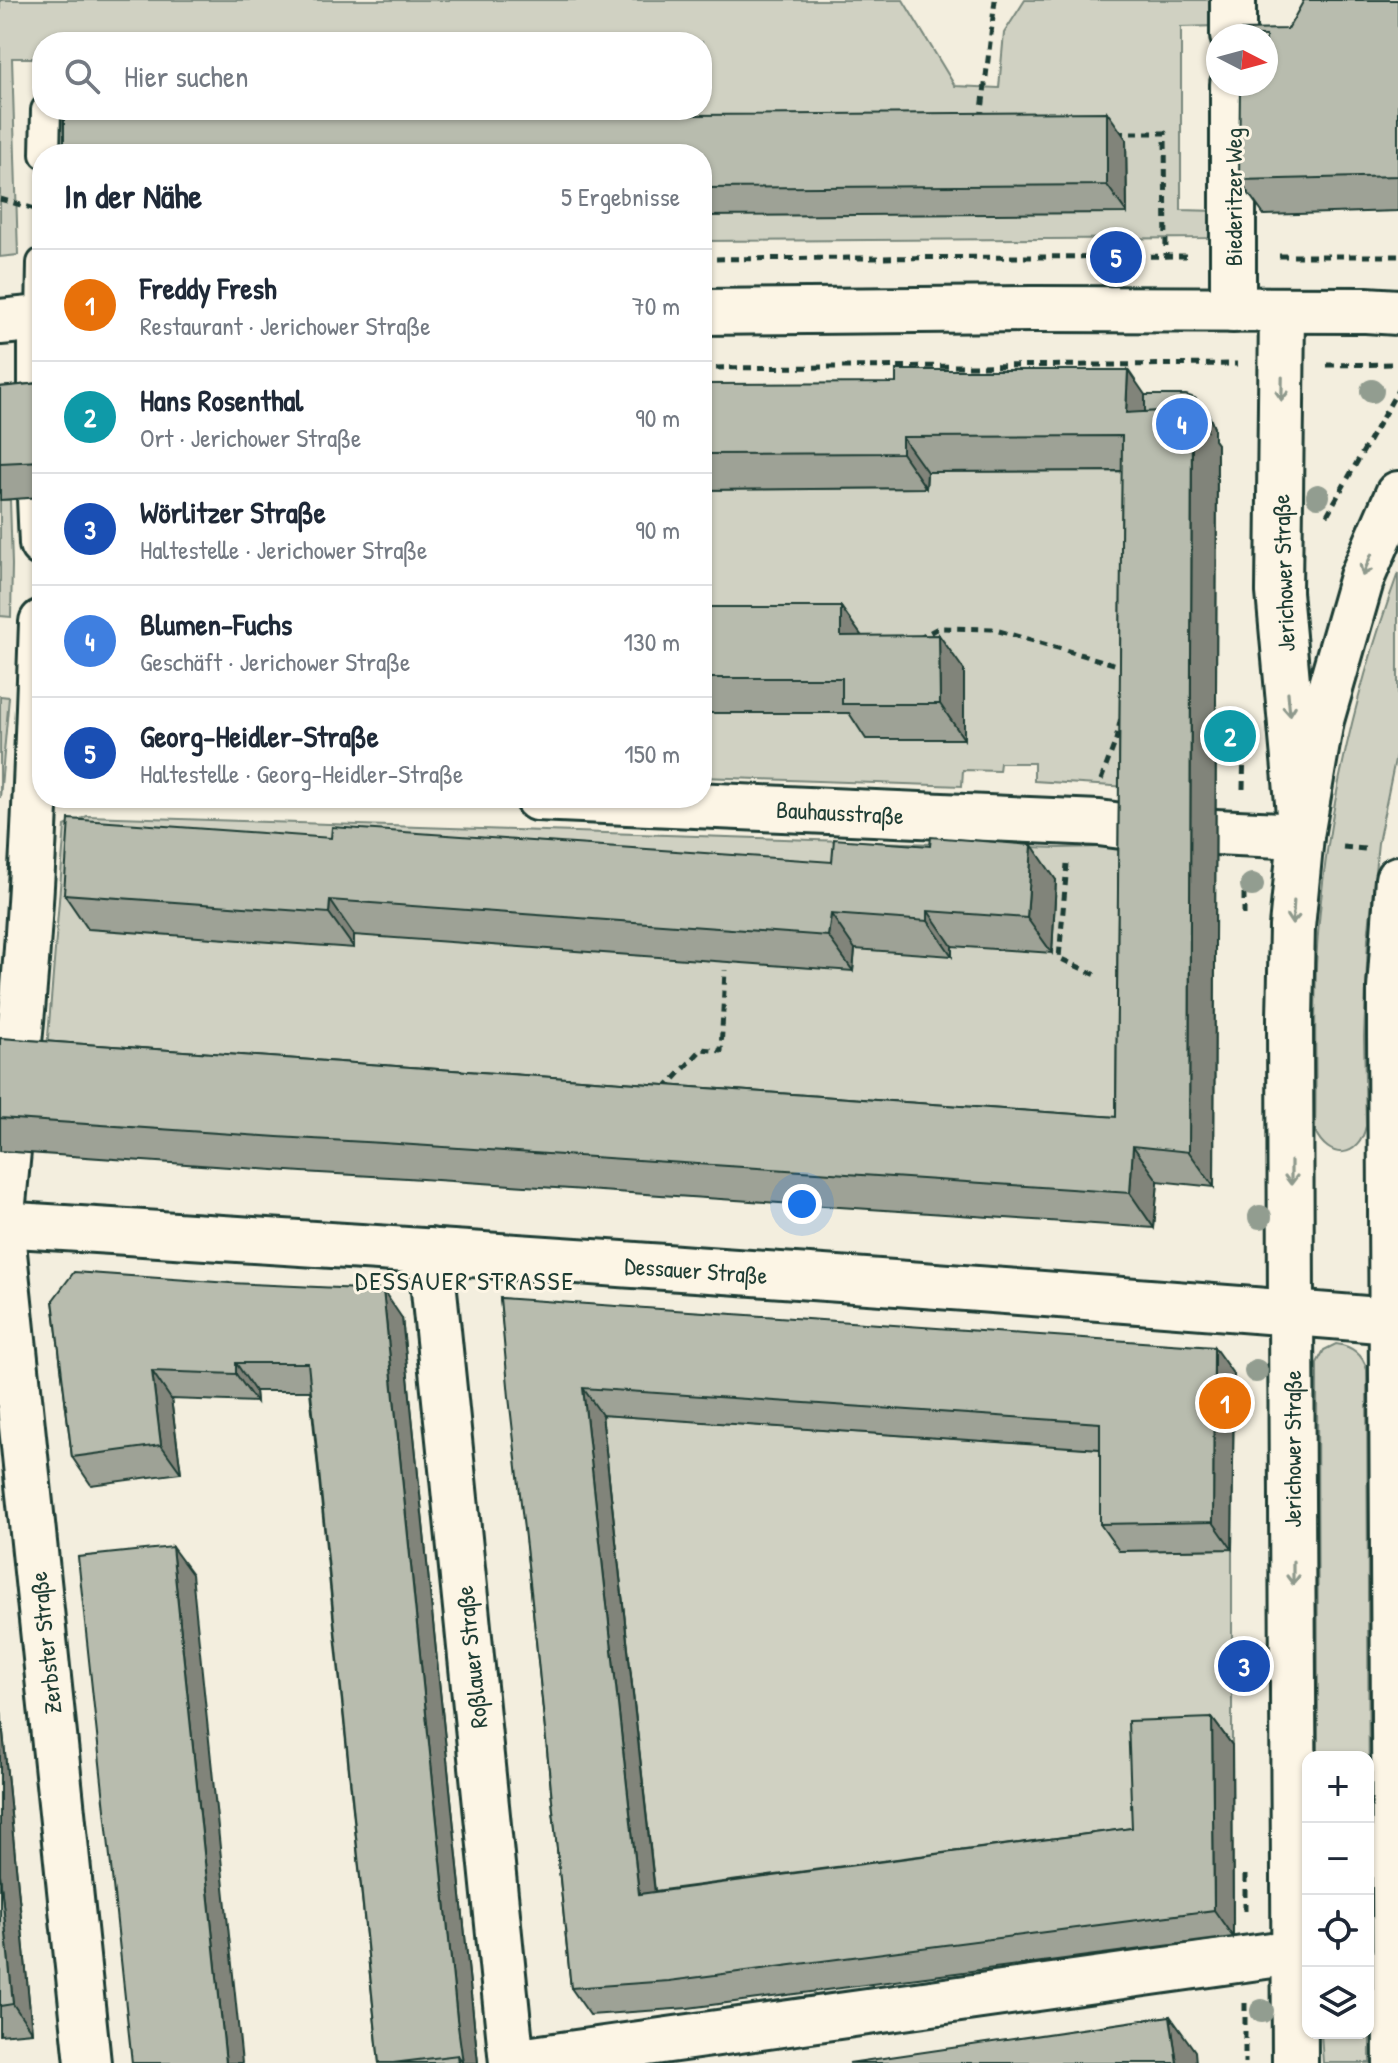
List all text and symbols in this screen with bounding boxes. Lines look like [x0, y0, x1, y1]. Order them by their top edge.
north arrow [1206, 24, 1278, 96]
search box [32, 32, 712, 120]
icon: search [60, 54, 104, 98]
text: Hier suchen [124, 56, 248, 96]
street label: Biederitzer Weg [1217, 128, 1249, 266]
text: In der Nähe [64, 173, 202, 219]
text: 5 Ergebnisse [561, 179, 680, 214]
pin: 5 [1090, 227, 1142, 287]
text: Freddy Fresh [140, 268, 277, 308]
text: 1 [85, 288, 95, 323]
text: 70 m [632, 288, 680, 323]
text: Restaurant · Jerichower Straße [140, 308, 431, 343]
one-way arrow [1274, 375, 1290, 402]
text: Hans Rosenthal [140, 380, 303, 420]
pin: 4 [1156, 394, 1208, 454]
text: 2 [84, 400, 96, 435]
text: 90 m [635, 400, 680, 435]
text: Ort · Jerichower Straße [140, 420, 361, 455]
text: Wörlitzer Straße [140, 492, 326, 532]
street label: Jerichower Straße [1264, 493, 1302, 652]
text: 3 [84, 512, 96, 547]
text: 90 m [635, 512, 680, 547]
text: Haltestelle · Jerichower Straße [140, 532, 427, 567]
one-way arrow [1359, 553, 1373, 577]
text: Blumen-Fuchs [140, 604, 292, 644]
text: 4 [85, 624, 95, 659]
text: 130 m [624, 624, 680, 659]
text: Geschäft · Jerichower Straße [140, 644, 410, 679]
one-way arrow [1282, 690, 1297, 717]
pin: 2 [1204, 706, 1256, 766]
text: Georg-Heidler-Straße [140, 716, 379, 756]
text: 5 [85, 736, 96, 771]
text: 150 m [624, 736, 680, 771]
text: Haltestelle · Georg-Heidler-Straße [140, 756, 463, 791]
street label: Bauhausstraße [775, 793, 905, 831]
one-way arrow [1285, 899, 1300, 926]
one-way arrow [1283, 1159, 1299, 1186]
your location [782, 1184, 822, 1224]
street label: Dessauer Straße [624, 1249, 769, 1291]
district label: DESSAUER STRASSE [355, 1263, 575, 1298]
street label: Jerichower Straße [1276, 1370, 1308, 1528]
pin: 1 [1199, 1373, 1251, 1433]
one-way arrow [1285, 1559, 1301, 1586]
street label: Zerbster Straße [22, 1570, 68, 1716]
street label: Roßlauer Straße [448, 1584, 494, 1730]
pin: 3 [1218, 1636, 1270, 1696]
map controls [1302, 1751, 1374, 2039]
button: + [1302, 1751, 1374, 1823]
button: − [1302, 1823, 1374, 1895]
button: locate [1302, 1895, 1374, 1967]
button: layers [1302, 1967, 1374, 2039]

